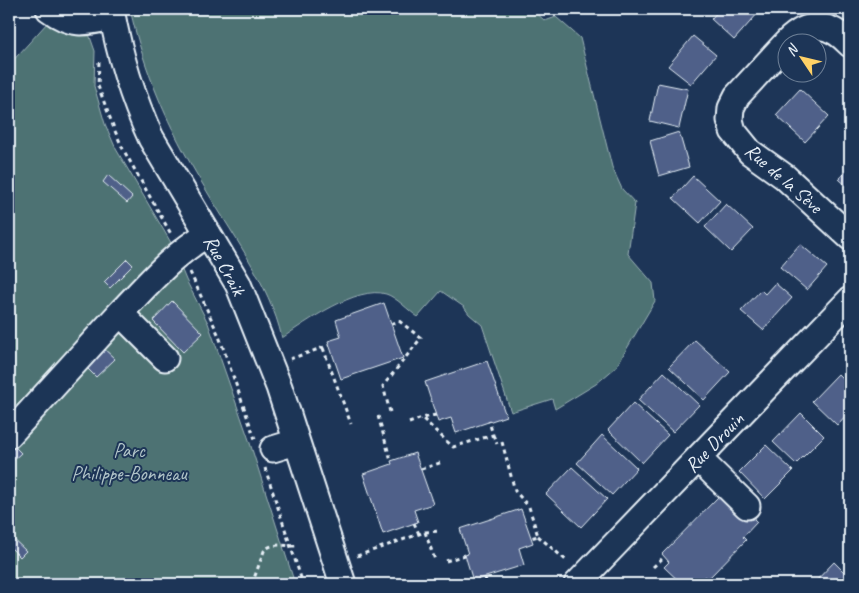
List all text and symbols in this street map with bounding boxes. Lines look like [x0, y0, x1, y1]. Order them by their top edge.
north arrow [776, 32, 826, 82]
text: N [782, 40, 803, 59]
street label: Rue de la Sève [740, 138, 829, 220]
street label: Rue Craik [198, 231, 252, 301]
street label: Rue Drouin [679, 406, 750, 478]
park label: Parc Philippe-Bonneau [71, 438, 188, 486]

